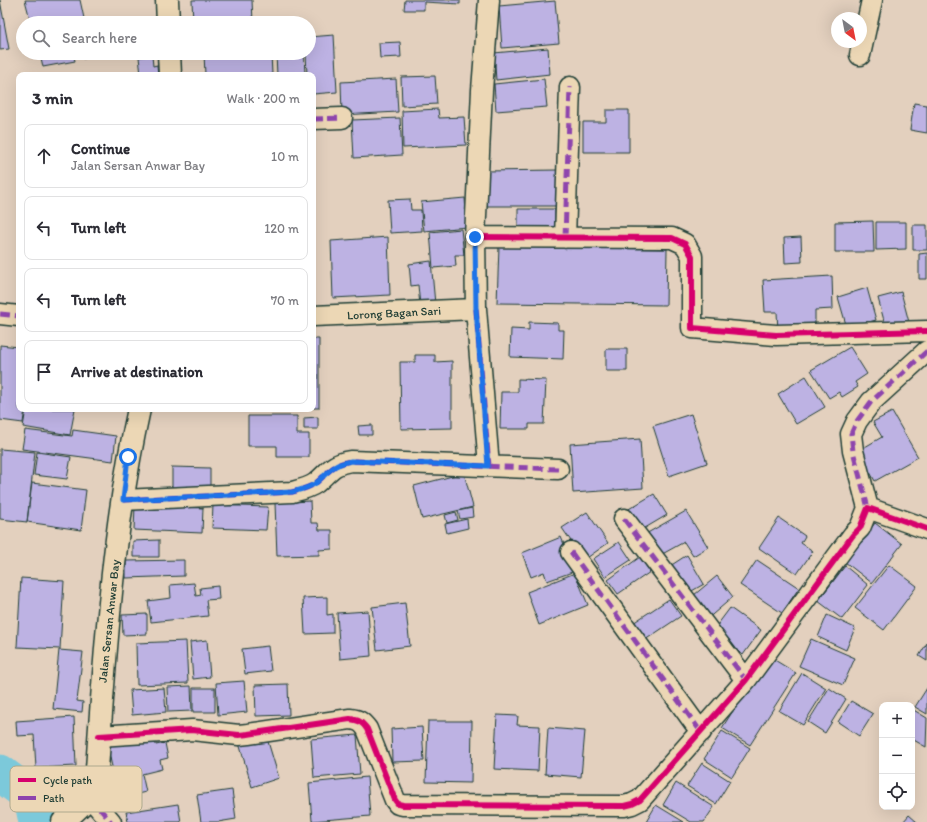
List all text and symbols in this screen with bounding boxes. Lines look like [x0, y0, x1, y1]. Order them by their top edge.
north arrow [831, 12, 867, 48]
search box [16, 16, 316, 60]
icon: search [30, 27, 52, 49]
text: Search here [62, 29, 137, 47]
text: 3 min [32, 88, 73, 108]
text: Walk · 200 m [227, 91, 300, 106]
text: Continue [71, 140, 130, 158]
icon: ahead [33, 145, 55, 167]
text: 10 m [271, 149, 299, 164]
text: Jalan Sersan Anwar Bay [71, 158, 205, 173]
icon: left [33, 217, 55, 239]
text: Turn left [71, 219, 126, 237]
text: 120 m [264, 221, 299, 236]
route end [466, 228, 484, 246]
icon: left [33, 289, 55, 311]
text: Turn left [71, 291, 126, 309]
text: 70 m [271, 293, 299, 308]
street label: Lorong Bagan Sari [347, 304, 441, 322]
icon: arrive [33, 361, 55, 383]
text: Arrive at destination [71, 363, 203, 381]
route start [119, 448, 137, 466]
street label: Jalan Sersan Anwar Bay [96, 558, 122, 683]
map controls [879, 702, 915, 810]
button: + [879, 702, 915, 738]
button: − [879, 738, 915, 774]
legend [10, 766, 142, 812]
text: Cycle path [43, 774, 92, 787]
button: locate [879, 774, 915, 810]
text: Path [43, 792, 65, 805]

